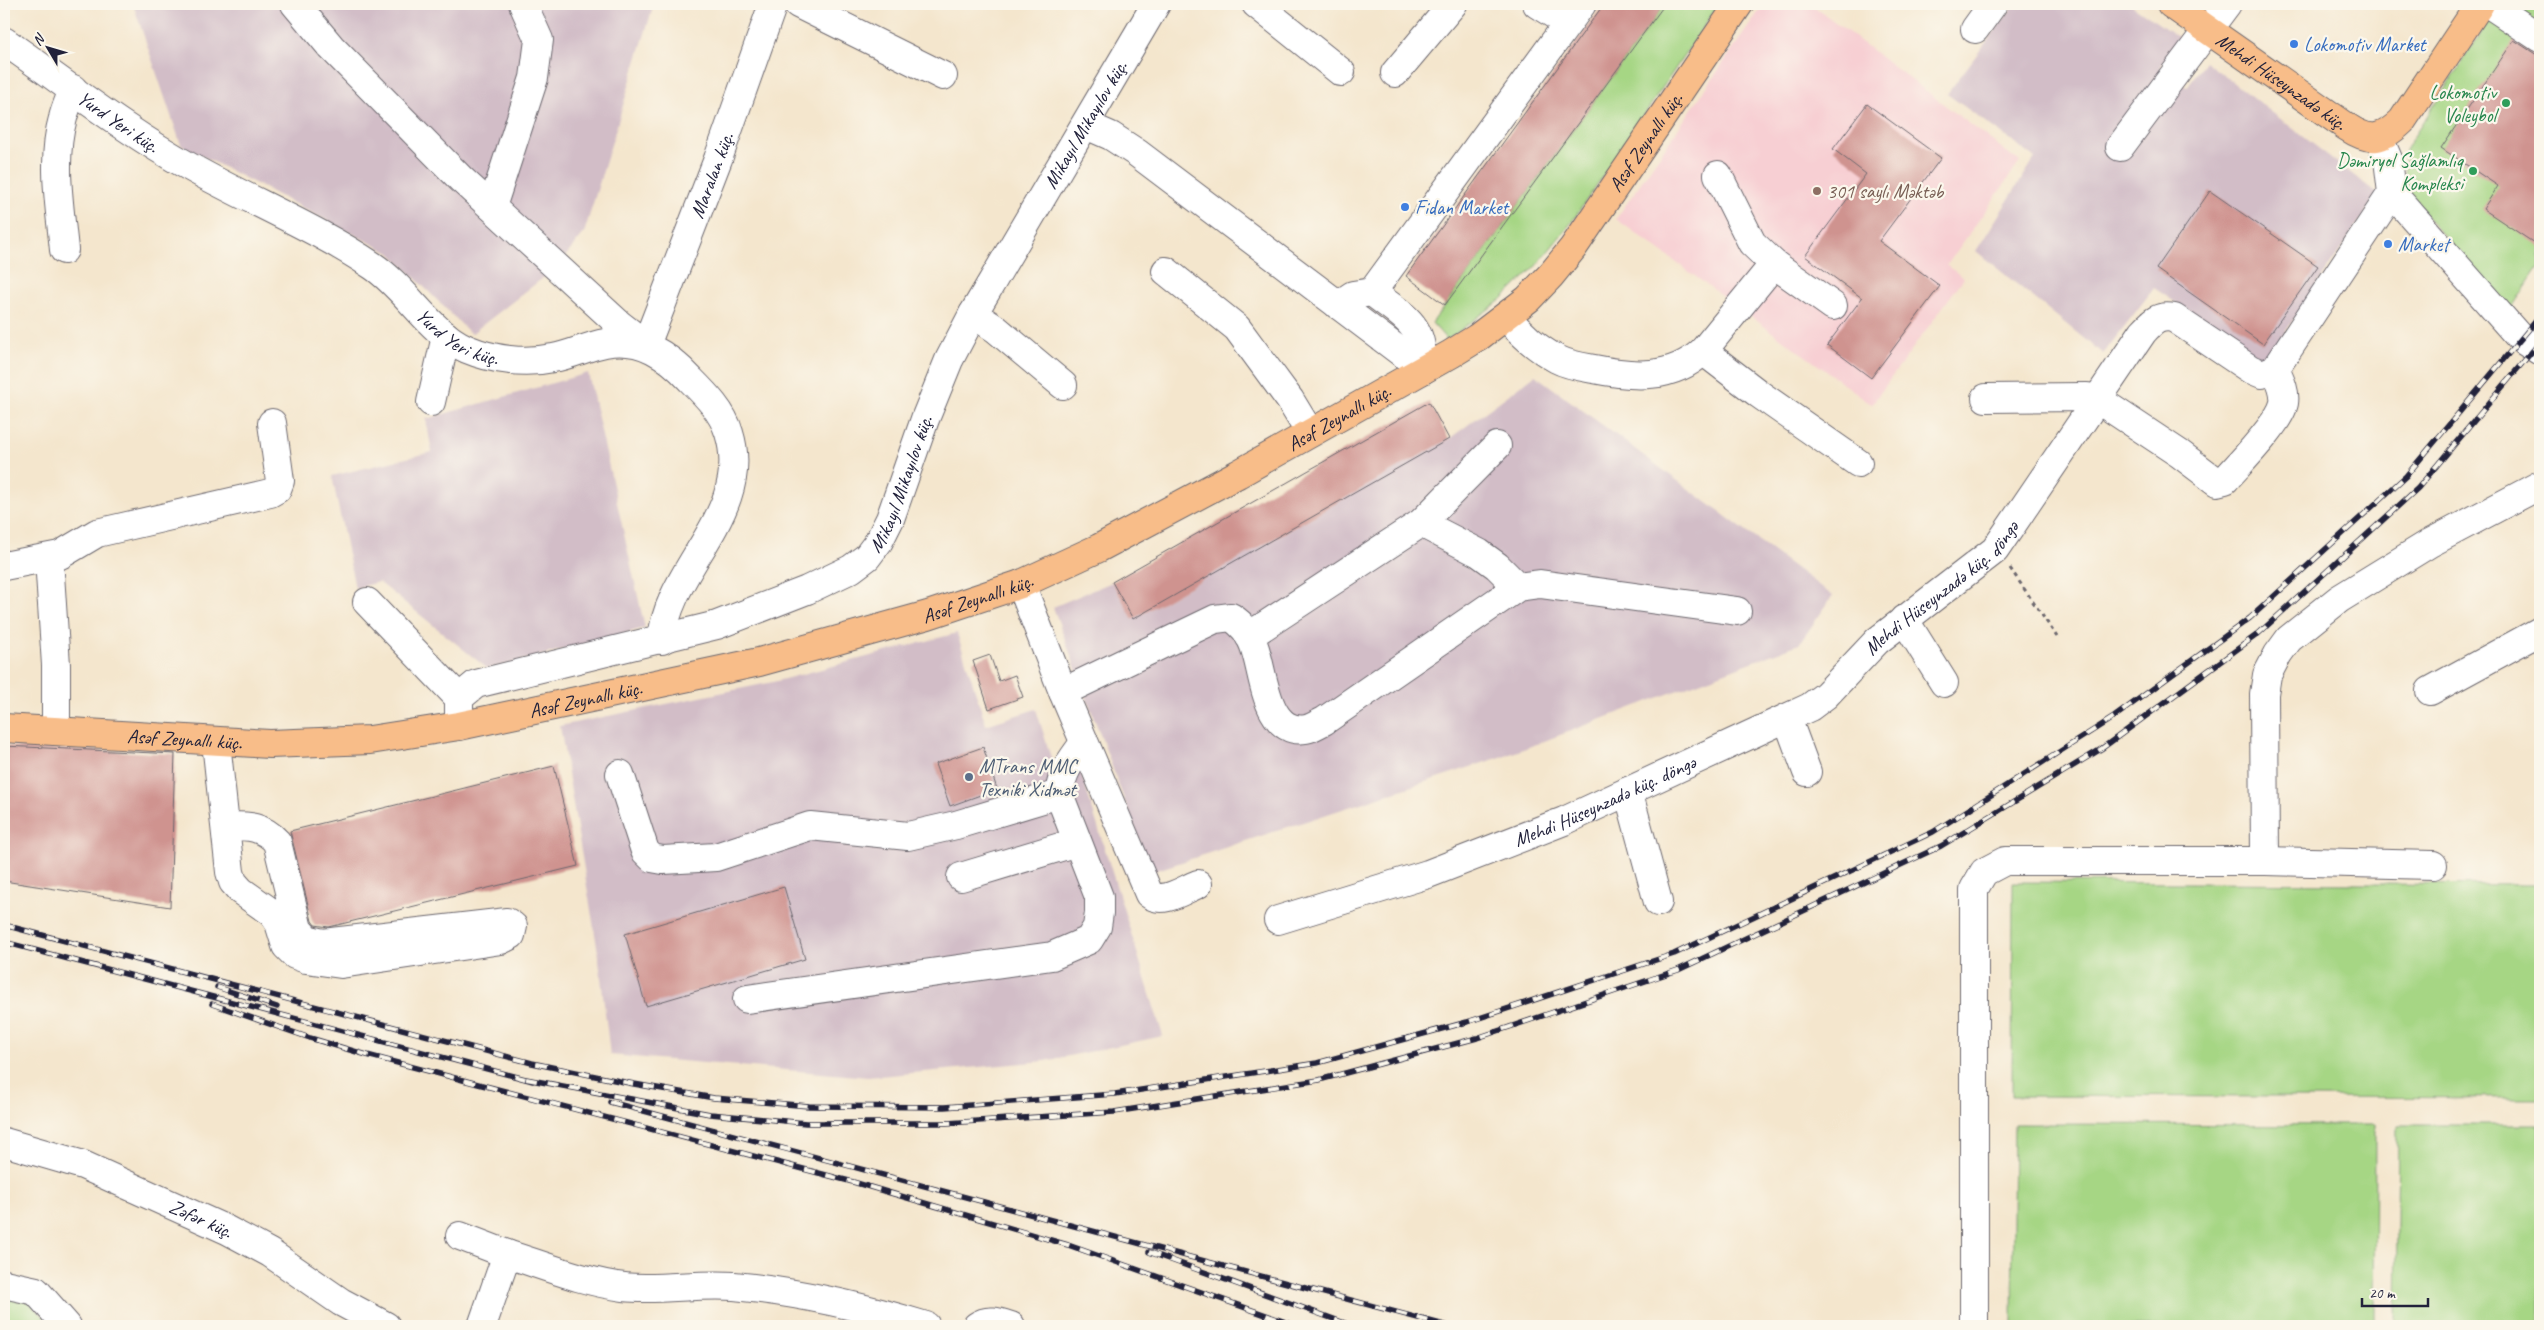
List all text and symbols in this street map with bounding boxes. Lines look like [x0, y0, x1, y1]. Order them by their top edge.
north arrow [22, 22, 72, 72]
street label: Mehdi Hüseynzadə küç. [2211, 27, 2352, 136]
text: N [29, 30, 49, 49]
place label: Lokomotiv Market [2304, 32, 2428, 57]
marker: Lokomotiv Market [2288, 38, 2300, 50]
street label: Mikayıl Mikayılov küç. [1038, 56, 1133, 193]
place label: Lokomotiv Voleybol [2430, 80, 2500, 128]
street label: Yurd Yeri küç. [73, 85, 164, 158]
street label: Asəf Zeynallı küç. [1603, 87, 1688, 196]
marker: Lokomotiv Voleybol [2500, 97, 2512, 109]
street label: Maralan küç. [684, 129, 739, 222]
place label: Dəmiryol Sağlamlıq Kompleksi [2337, 148, 2465, 196]
marker: Dəmiryol Sağlamlıq Kompleksi [2467, 165, 2479, 177]
place label: 301 saylı Məktəb [1827, 179, 1944, 204]
marker: 301 saylı Məktəb [1811, 185, 1823, 197]
place label: Fidan Market [1415, 195, 1511, 220]
marker: Fidan Market [1399, 201, 1411, 213]
place label: Market [2398, 232, 2452, 257]
marker: Market [2382, 238, 2394, 250]
street label: Yurd Yeri küç. [411, 303, 501, 371]
street label: Asəf Zeynallı küç. [1283, 378, 1395, 456]
street label: Mikayıl Mikayılov küç. [863, 411, 938, 557]
street label: Mehdi Hüseynzadə küç. döngə [1858, 515, 2025, 660]
street label: Asəf Zeynallı küç. [920, 568, 1037, 628]
street label: Asəf Zeynallı küç. [527, 675, 644, 723]
street label: Asəf Zeynallı küç. [127, 723, 243, 755]
street label: Mehdi Hüseynzadə küç. döngə [1510, 749, 1701, 852]
place label: MTrans MMC Texniki Xidmət [979, 754, 1079, 802]
marker: MTrans MMC Texniki Xidmət [963, 771, 975, 783]
street label: Zəfər küç. [165, 1193, 238, 1244]
scale bar [2362, 1275, 2428, 1307]
text: 20 m [2369, 1284, 2396, 1303]

